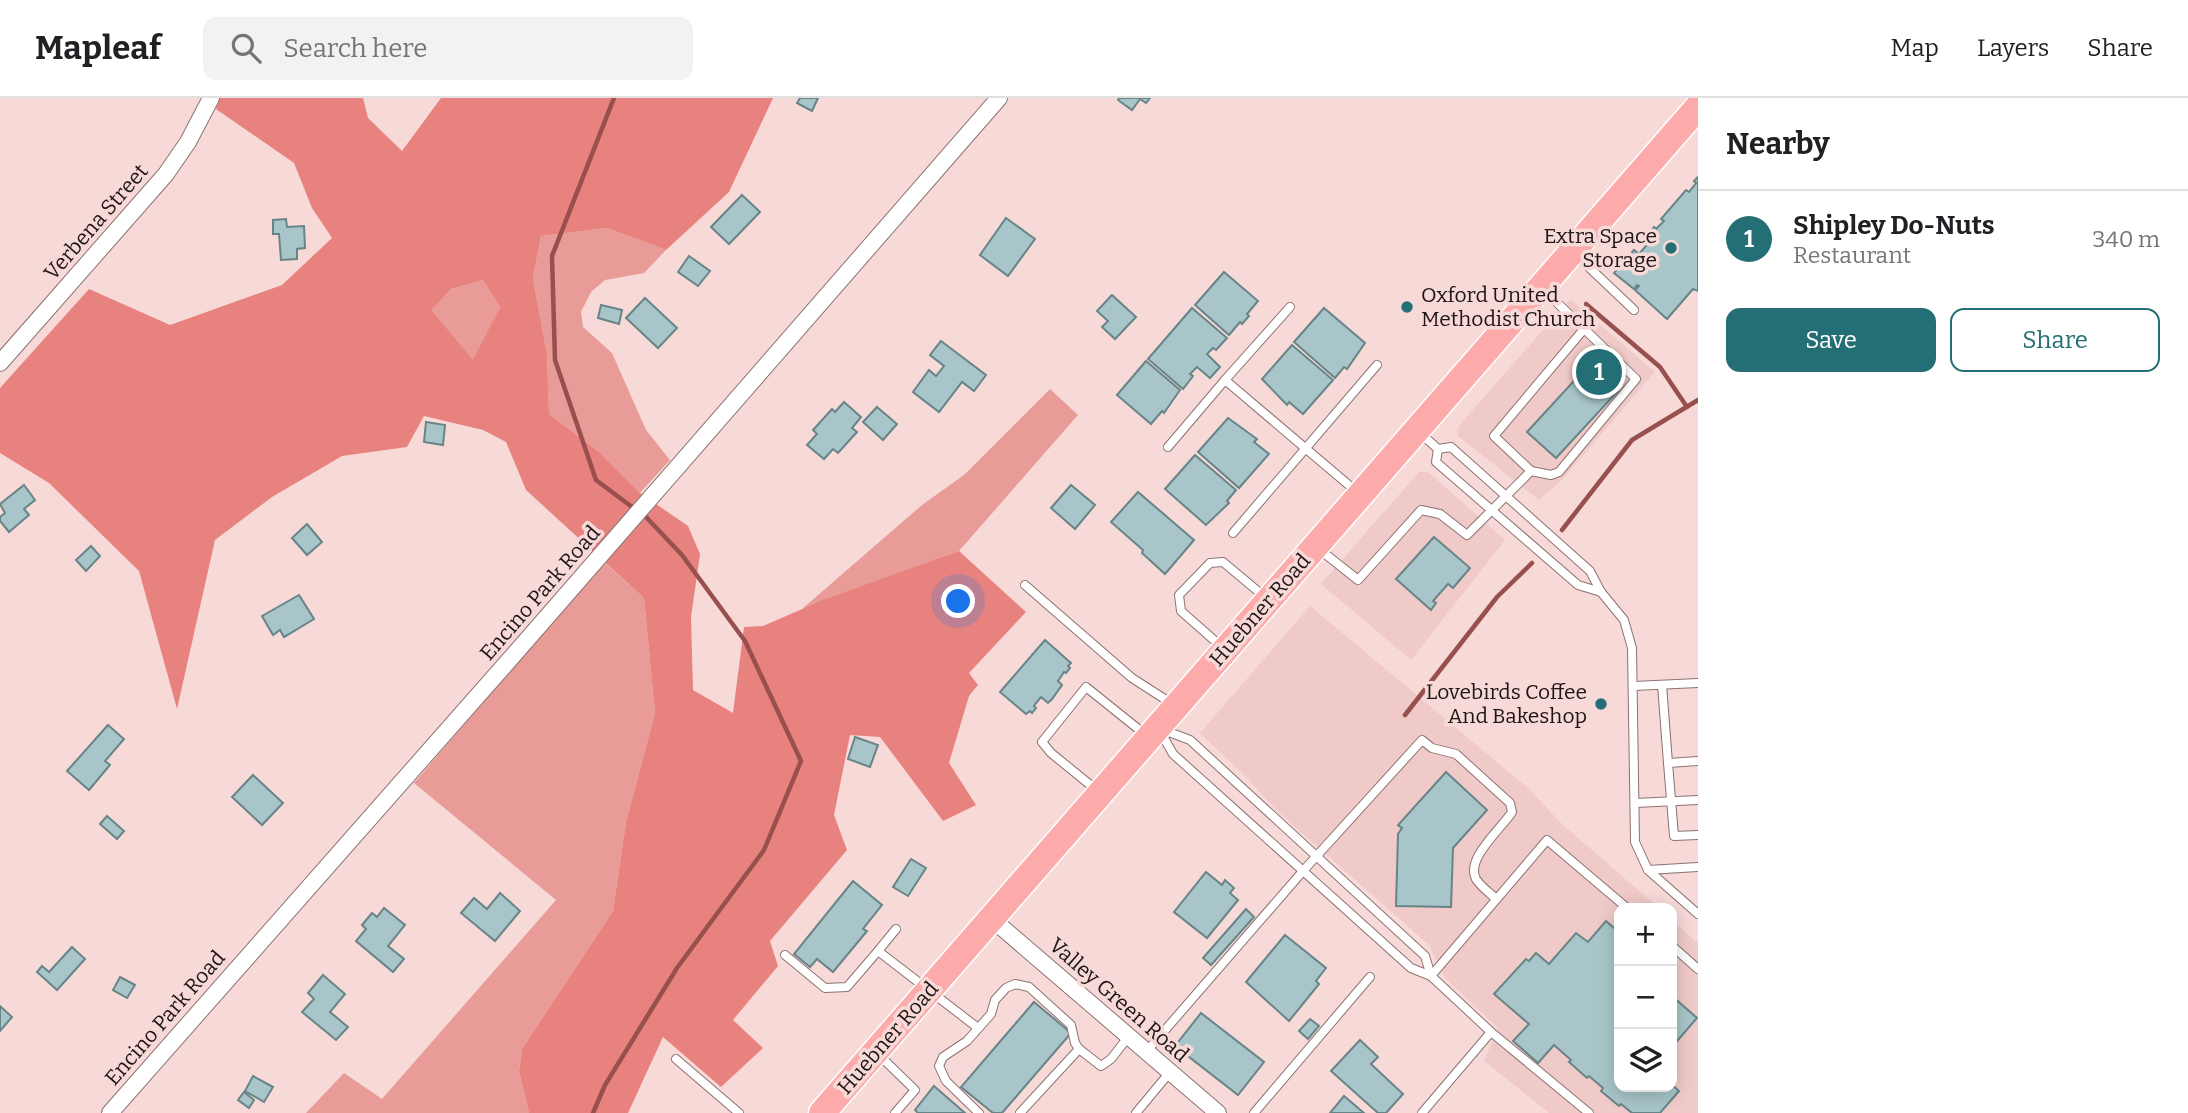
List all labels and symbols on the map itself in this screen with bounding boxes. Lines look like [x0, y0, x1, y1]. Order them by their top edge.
street label: Verbena Street [39, 158, 154, 285]
place label: Extra Space Storage [1544, 223, 1657, 273]
marker: Extra Space Storage [1663, 240, 1679, 256]
place label: Oxford United Methodist Church [1421, 282, 1595, 332]
marker: Oxford United Methodist Church [1399, 299, 1415, 315]
pin: 1 [1576, 346, 1622, 398]
street label: Encino Park Road [474, 520, 606, 666]
street label: Huebner Road [1204, 548, 1316, 672]
your location [941, 584, 975, 618]
place label: Lovebirds Coffee And Bakeshop [1426, 679, 1587, 729]
marker: Lovebirds Coffee And Bakeshop [1593, 696, 1609, 712]
street label: Valley Green Road [1044, 932, 1194, 1068]
street label: Encino Park Road [99, 945, 231, 1091]
street label: Huebner Road [832, 976, 944, 1100]

